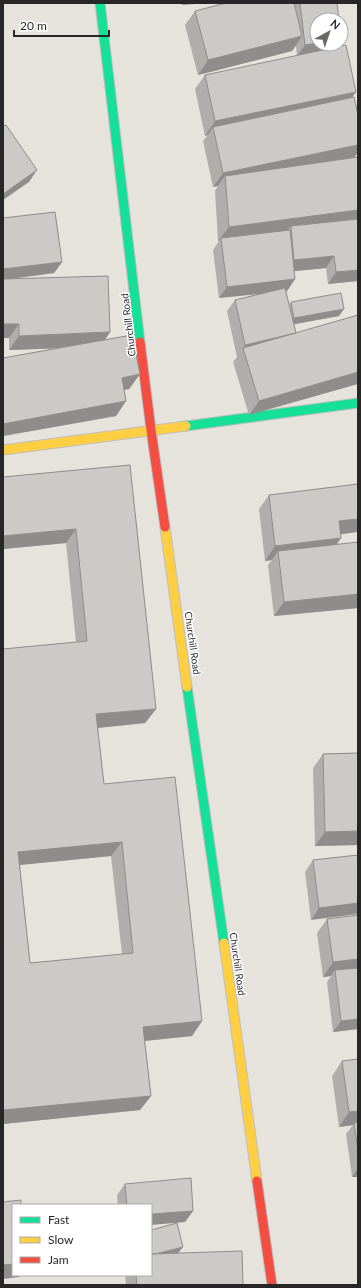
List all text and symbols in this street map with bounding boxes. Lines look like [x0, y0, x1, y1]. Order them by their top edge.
scale bar [14, 12, 109, 38]
north arrow [309, 12, 349, 52]
text: N [328, 16, 343, 32]
text: 20 m [20, 18, 47, 33]
street label: Churchill Road [118, 293, 138, 357]
street label: Churchill Road [183, 611, 203, 675]
street label: Churchill Road [228, 932, 248, 996]
legend [12, 1204, 152, 1276]
text: Fast [48, 1212, 70, 1227]
text: Slow [48, 1232, 74, 1247]
text: Jam [48, 1252, 69, 1267]

